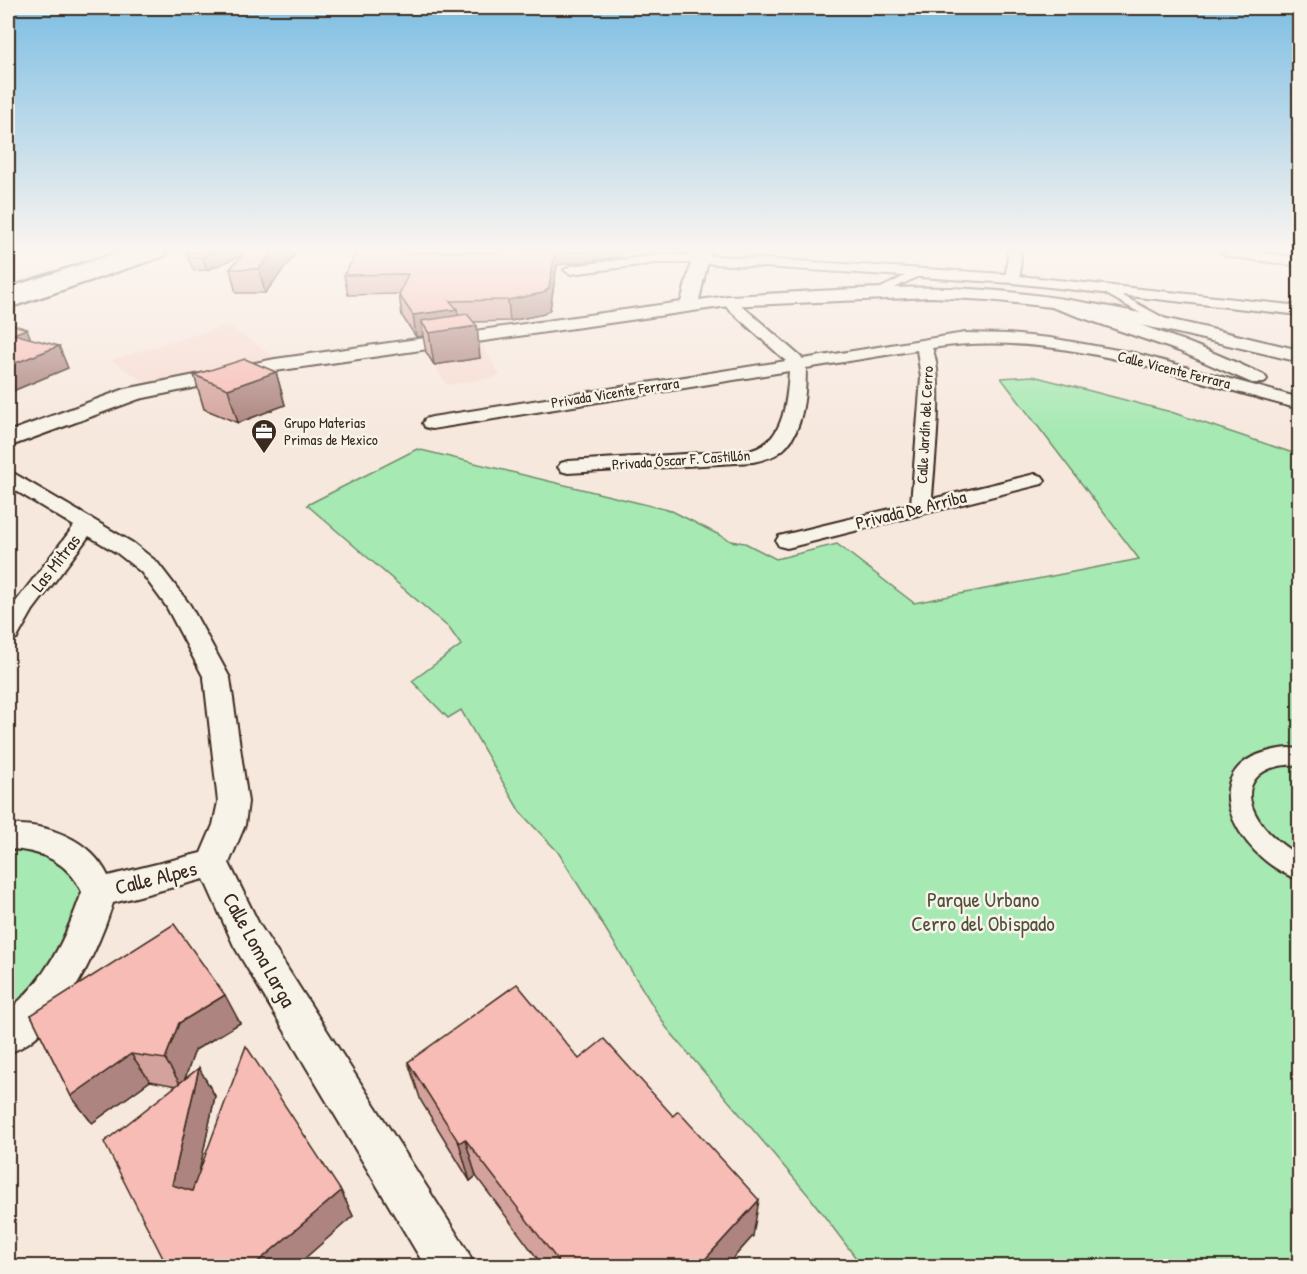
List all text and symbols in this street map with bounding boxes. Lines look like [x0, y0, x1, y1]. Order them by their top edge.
street label: Calle Vicente Ferrara [1115, 345, 1233, 394]
street label: Calle Jardín del Cerro [911, 366, 938, 484]
street label: Privada Vicente Ferrara [550, 372, 680, 413]
place label: Grupo Materias Primas de Mexico [284, 412, 378, 450]
office icon: Grupo Materias Primas de Mexico [249, 417, 279, 455]
street label: Privada Óscar F. Castillón [611, 444, 751, 475]
street label: Privada De Arriba [853, 484, 969, 535]
street label: Las Mitras [25, 529, 86, 597]
street label: Calle Alpes [112, 853, 200, 902]
park label: Parque Urbano Cerro del Obispado [911, 885, 1055, 938]
street label: Calle Loma Larga [216, 887, 303, 1012]

